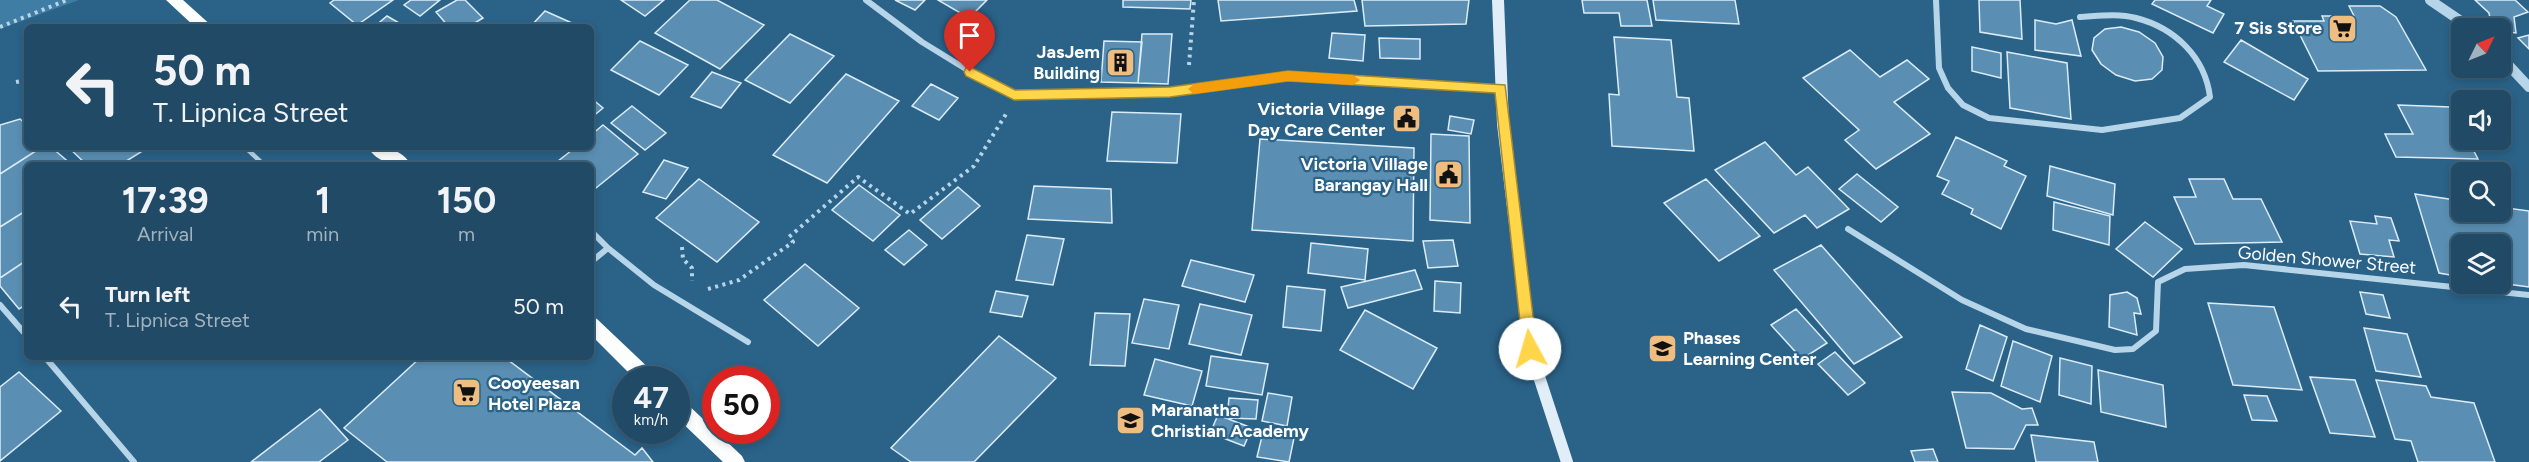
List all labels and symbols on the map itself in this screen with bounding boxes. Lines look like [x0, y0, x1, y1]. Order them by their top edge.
pin [944, 10, 995, 72]
supermarket icon: 7 Sis Store [2327, 12, 2359, 44]
place label: 7 Sis Store [2234, 17, 2322, 39]
north arrow [2451, 18, 2511, 78]
place label: JasJem Building [1033, 41, 1100, 84]
building icon: JasJem Building [1105, 46, 1137, 78]
place label: Victoria Village Day Care Center [1248, 98, 1385, 141]
public building icon: Victoria Village Day Care Center [1390, 103, 1422, 135]
place label: Victoria Village Barangay Hall [1301, 153, 1428, 196]
public building icon: Victoria Village Barangay Hall [1433, 158, 1465, 190]
street label: Golden Shower Street [2237, 241, 2417, 279]
position arrow [1498, 317, 1562, 381]
place label: Phases Learning Center [1683, 327, 1817, 370]
school or university icon: Phases Learning Center [1646, 332, 1678, 364]
speed limit sign: 50 [702, 366, 780, 444]
place label: Cooyeesan Hotel Plaza [488, 372, 581, 415]
supermarket icon: Cooyeesan Hotel Plaza [451, 377, 483, 409]
place label: Maranatha Christian Academy [1151, 399, 1309, 442]
school or university icon: Maranatha Christian Academy [1114, 404, 1146, 436]

